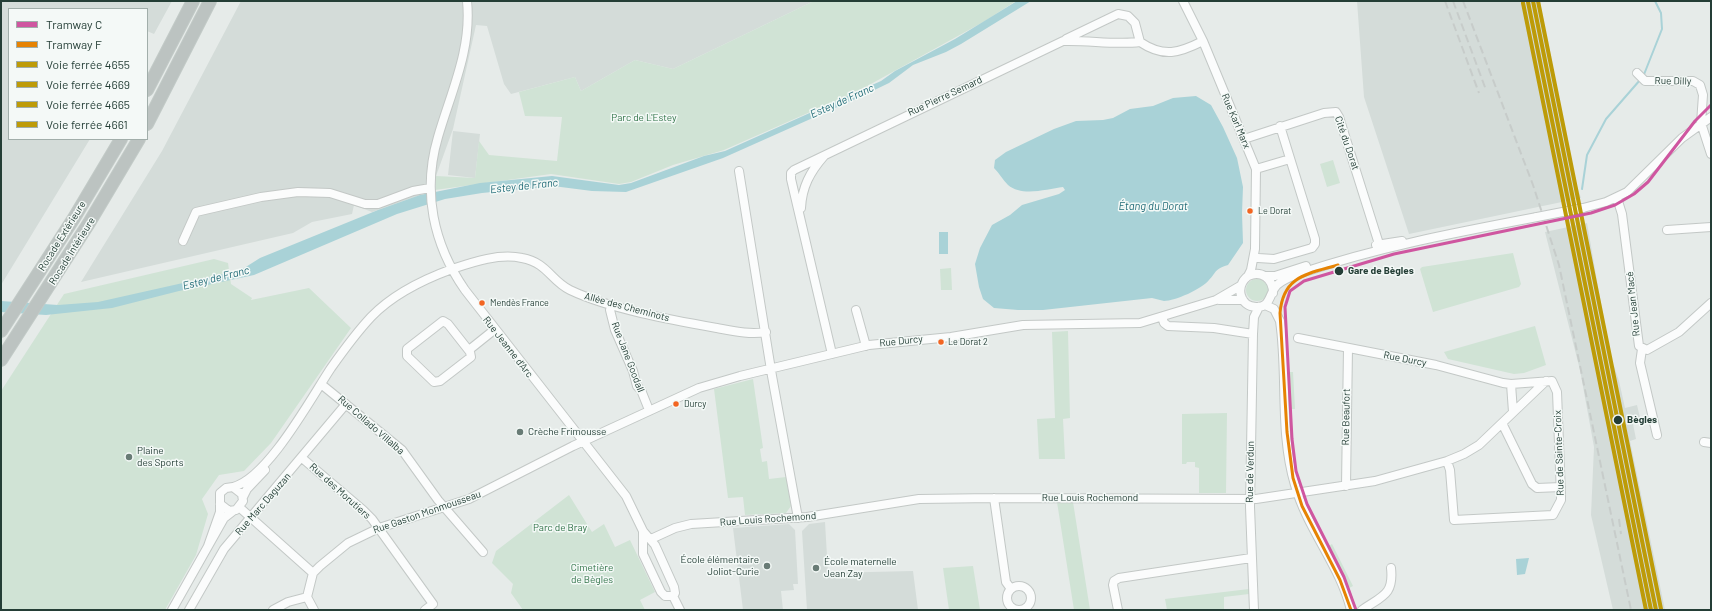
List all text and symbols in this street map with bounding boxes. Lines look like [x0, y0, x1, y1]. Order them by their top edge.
legend [8, 8, 148, 140]
text: Tramway C [46, 17, 102, 31]
text: Tramway F [46, 37, 102, 51]
text: Voie ferrée 4655 [46, 57, 130, 71]
street label: Rue Pierre Semard [906, 73, 984, 119]
street label: Rue Dilly [1655, 75, 1691, 87]
text: Voie ferrée 4669 [46, 77, 130, 91]
water label: Estey de Franc [808, 81, 876, 121]
street label: Rue Karl Marx [1219, 92, 1253, 150]
text: Voie ferrée 4665 [46, 97, 130, 111]
park label: Parc de L'Estey [611, 112, 677, 124]
street label: Cité du Dorat [1332, 114, 1362, 172]
text: Voie ferrée 4661 [46, 117, 128, 131]
water label: Estey de Franc [489, 176, 559, 196]
street label: Rocade Extérieure [36, 199, 88, 273]
water label: Étang du Dorat [1118, 199, 1188, 213]
marker: Le Dorat [1245, 206, 1255, 216]
place label: Le Dorat [1258, 206, 1291, 216]
street label: Rocade Intérieure [46, 215, 98, 287]
water label: Estey de Franc [181, 263, 251, 293]
marker: Gare de Bègles [1333, 265, 1345, 277]
place label: Gare de Bègles [1348, 265, 1414, 277]
street label: Rue Jean Macé [1624, 271, 1642, 337]
street label: Allée des Cheminots [583, 290, 671, 324]
marker: Mendès France [477, 298, 487, 308]
place label: Mendès France [490, 298, 549, 308]
street label: Rue Jeanne d'Arc [480, 314, 536, 380]
street label: Rue Jane Goodall [609, 320, 647, 394]
street label: Rue Durcy [879, 333, 923, 349]
marker: Le Dorat 2 [936, 337, 946, 347]
place label: Le Dorat 2 [948, 337, 988, 347]
street label: Rue Durcy [1382, 349, 1428, 369]
street label: Rue Beaufort [1340, 389, 1352, 445]
street label: Rue Collado Villalba [335, 393, 407, 457]
marker: Durcy [671, 399, 681, 409]
place label: Durcy [684, 399, 706, 409]
street label: Rue de Sainte-Croix [1552, 410, 1566, 496]
marker: Bègles [1612, 414, 1624, 426]
place label: Bègles [1627, 414, 1657, 426]
place label: Crèche Frimousse [528, 426, 606, 438]
marker: Crèche Frimousse [515, 427, 525, 437]
street label: Rue de Verdun [1243, 441, 1257, 503]
place label: Plaine des Sports [137, 445, 183, 468]
marker: Plaine des Sports [124, 452, 134, 462]
street label: Rue des Morutiers [307, 460, 373, 522]
street label: Rue Marc Daguzan [233, 470, 293, 538]
street label: Rue Gaston Monmousseau [371, 488, 483, 536]
street label: Rue Louis Rochemond [1042, 492, 1138, 504]
street label: Rue Louis Rochemond [719, 510, 817, 528]
park label: Parc de Bray [533, 522, 587, 534]
place label: École élémentaire Joliot-Curie [681, 554, 759, 578]
place label: École maternelle Jean Zay [824, 556, 897, 580]
marker: École élémentaire Joliot-Curie [762, 561, 772, 571]
park label: Cimetière de Bègles [571, 562, 613, 586]
marker: École maternelle Jean Zay [811, 563, 821, 573]

